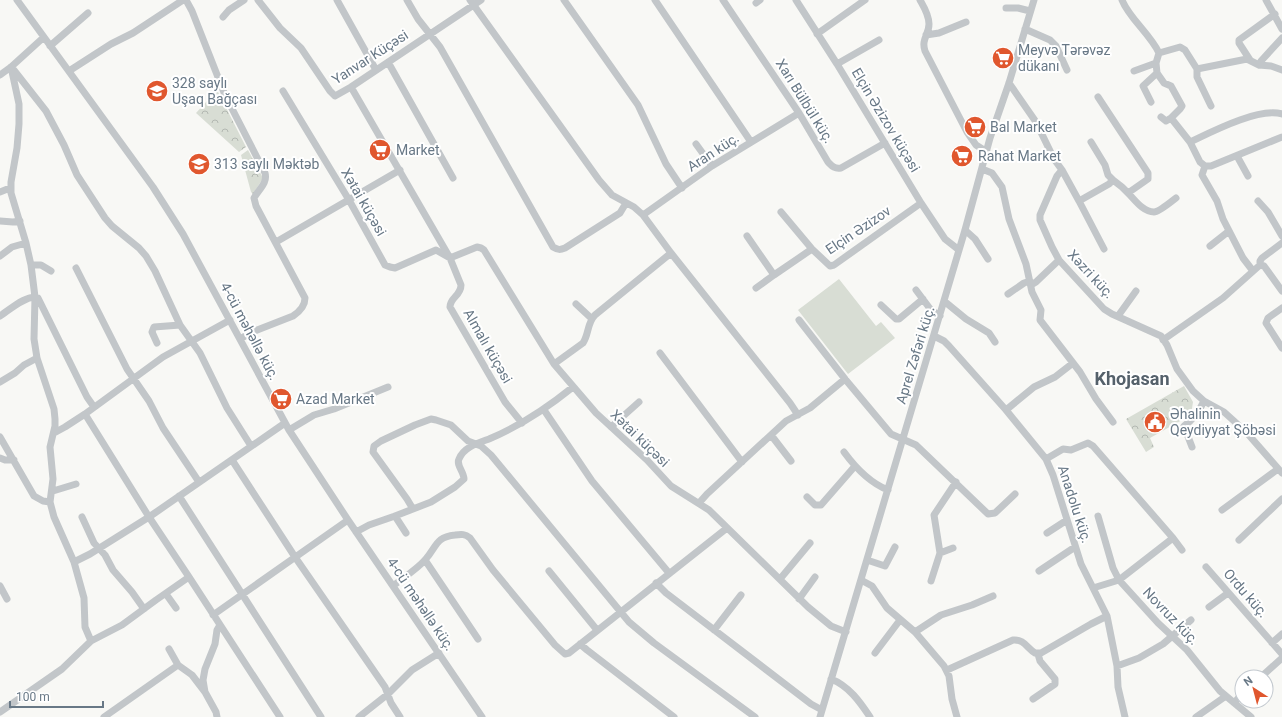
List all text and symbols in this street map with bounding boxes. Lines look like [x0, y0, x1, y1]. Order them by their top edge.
street label: Yanvar Küçəsi [329, 26, 411, 88]
place label: Meyvə Tərəvəz dükanı [1018, 42, 1110, 74]
supermarket icon: Meyvə Tərəvəz dükanı [990, 45, 1016, 71]
street label: Xarı Bülbül küç. [773, 56, 837, 146]
street label: Elçin Əzizov küçəsi [849, 65, 923, 175]
place label: 328 saylı Uşaq Bağçası [172, 75, 257, 107]
school or university icon: 328 saylı Uşaq Bağçası [144, 78, 170, 104]
supermarket icon: Bal Market [962, 114, 988, 140]
place label: Bal Market [990, 119, 1057, 135]
street label: Aran küç. [684, 129, 742, 175]
supermarket icon: Market [367, 137, 393, 163]
place label: Market [396, 142, 440, 158]
supermarket icon: Rahat Market [949, 143, 975, 169]
place label: Rahat Market [978, 148, 1062, 164]
school or university icon: 313 saylı Məktəb [186, 151, 212, 177]
place label: 313 saylı Məktəb [214, 156, 319, 172]
street label: Xətai küçəsi [338, 165, 390, 239]
street label: Elçin Əzizov [823, 202, 894, 258]
street label: Xəzri küç. [1064, 246, 1118, 302]
street label: 4-cü məhəllə küç. [217, 279, 283, 383]
street label: Aprel Zəfəri küç. [893, 304, 937, 406]
street label: Almalı küçəsi [460, 306, 516, 386]
district label: Khojasan [1095, 368, 1169, 389]
supermarket icon: Azad Market [268, 386, 294, 412]
place label: Azad Market [296, 391, 375, 407]
street label: Xətai küçəsi [607, 406, 673, 470]
place label: Əhalinin Qeydiyyat Şöbəsi [1170, 406, 1276, 438]
public building icon: Əhalinin Qeydiyyat Şöbəsi [1142, 409, 1168, 435]
street label: Anadolu küç. [1055, 463, 1095, 545]
street label: 4-cü məhəllə küç. [384, 555, 458, 653]
street label: Ordu küç. [1221, 565, 1271, 621]
street label: Novruz küç. [1140, 584, 1202, 648]
north arrow [1234, 669, 1274, 709]
text: N [1241, 674, 1256, 689]
scale bar [10, 683, 103, 709]
text: 100 m [16, 690, 50, 704]

